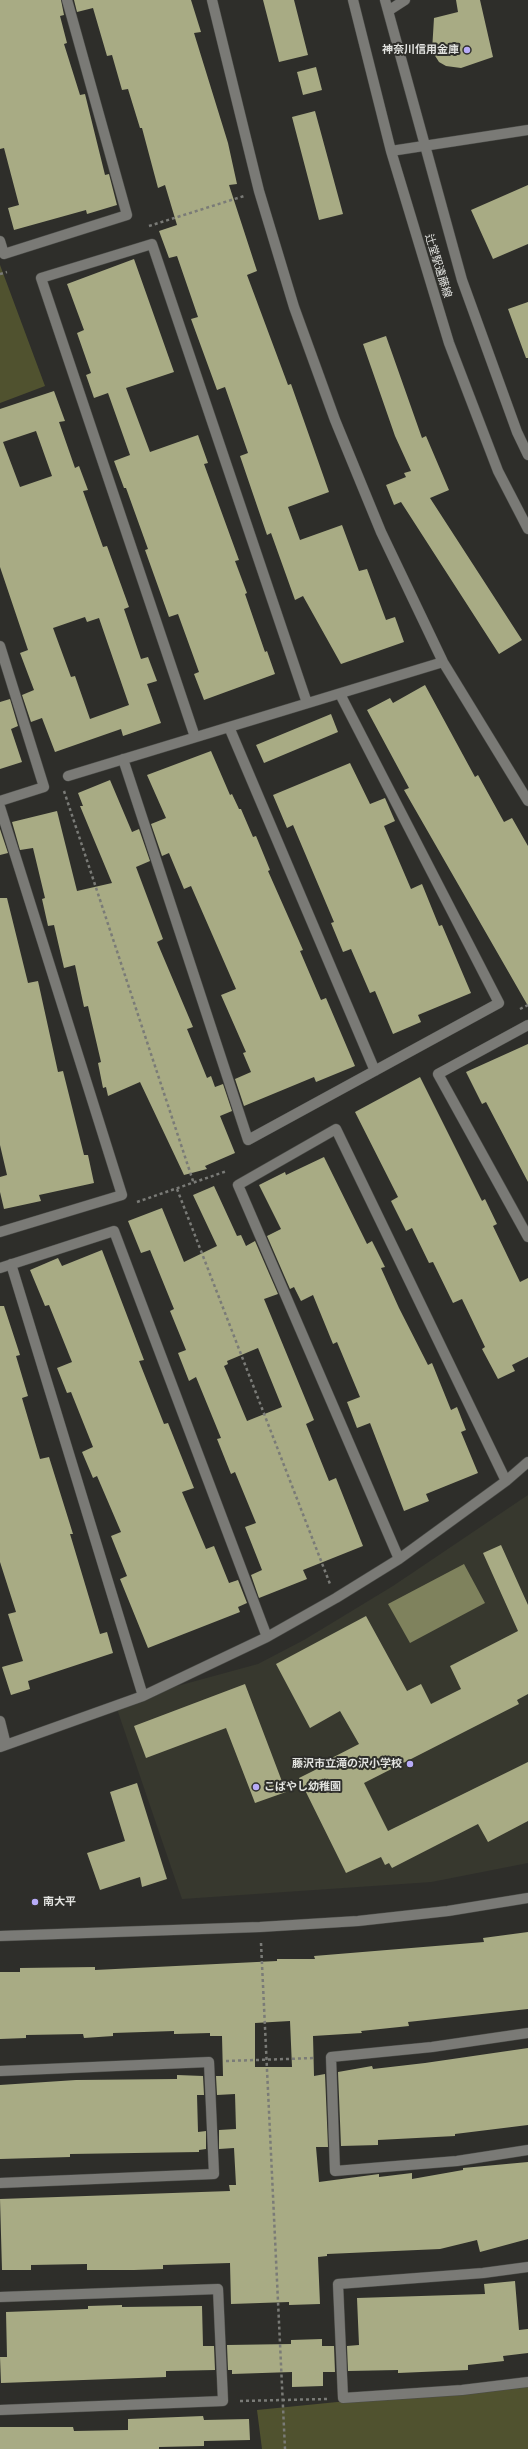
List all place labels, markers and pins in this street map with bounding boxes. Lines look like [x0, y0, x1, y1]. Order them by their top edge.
place label: 神奈川信用金庫 [382, 43, 459, 57]
marker: 神奈川信用金庫 [462, 45, 472, 55]
place label: 藤沢市立滝の沢小学校 [292, 1757, 402, 1771]
marker: 藤沢市立滝の沢小学校 [405, 1759, 415, 1769]
place label: こばやし幼稚園 [264, 1780, 341, 1794]
marker: こばやし幼稚園 [251, 1782, 261, 1792]
place label: 南大平 [43, 1895, 76, 1909]
marker: 南大平 [30, 1897, 40, 1907]

